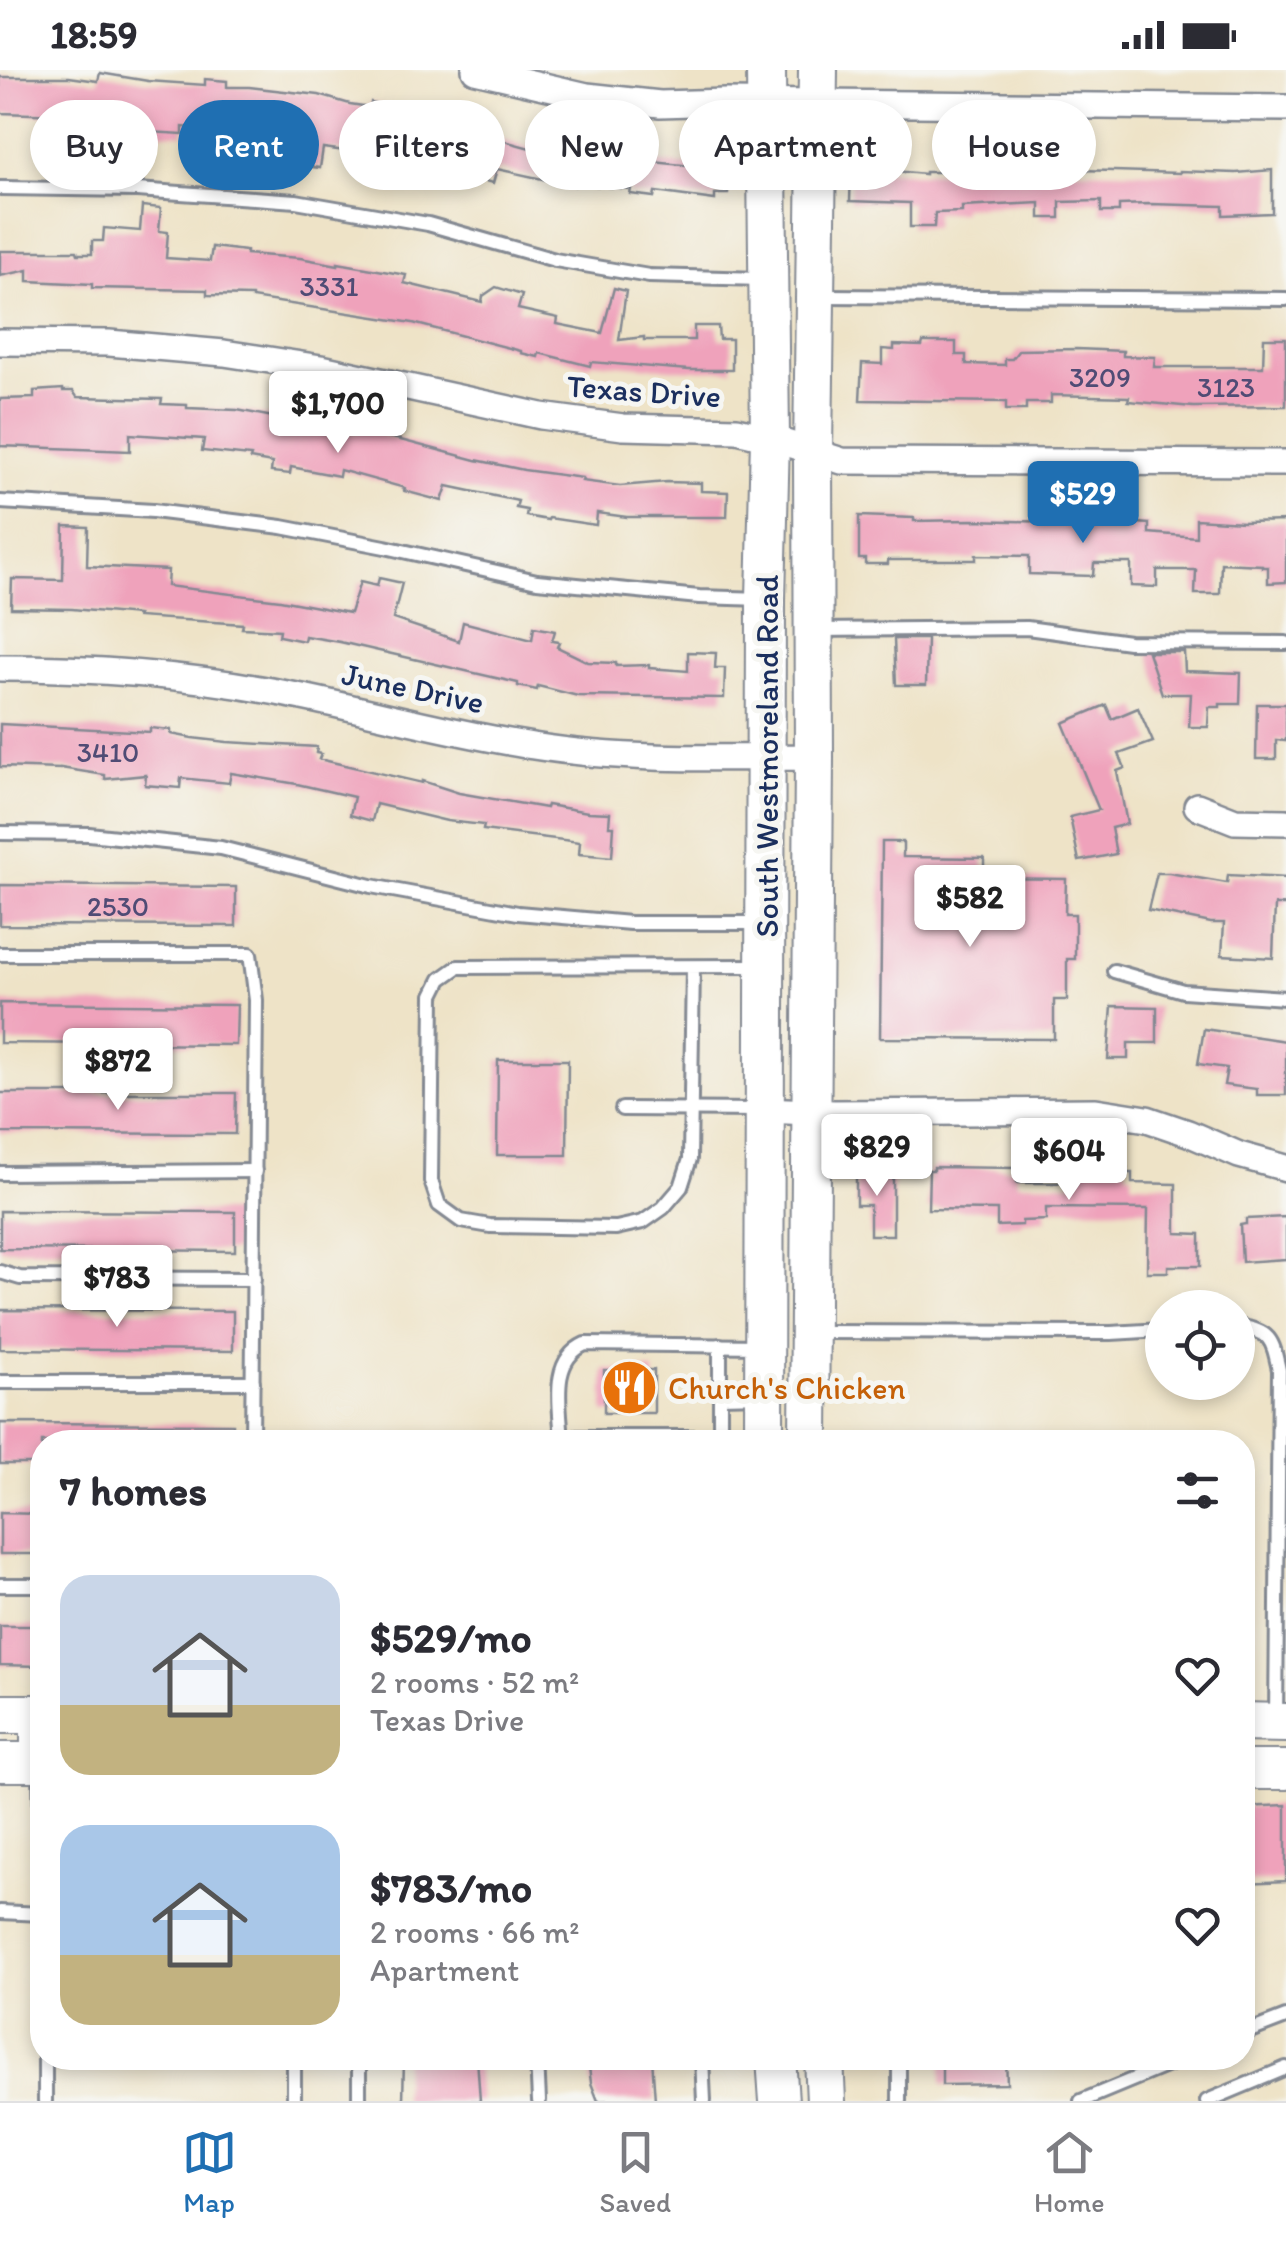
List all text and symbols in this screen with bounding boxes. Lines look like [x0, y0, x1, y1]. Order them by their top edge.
text: 18:59 [50, 12, 138, 58]
chip: Buy [30, 100, 158, 190]
chip: Rent [178, 100, 319, 190]
chip: Filters [339, 100, 505, 190]
chip: New [525, 100, 659, 190]
chip: Apartment [679, 100, 912, 190]
chip: House [932, 100, 1096, 190]
house number: 3331 [300, 269, 358, 303]
house number: 3209 [1069, 360, 1131, 394]
street label: Texas Drive [566, 367, 722, 415]
house number: 3123 [1197, 370, 1255, 404]
pin: $1,700 [257, 371, 419, 456]
text: $1,700 [291, 384, 385, 422]
pin: $529 [1024, 461, 1142, 546]
text: $529 [1050, 474, 1116, 512]
street label: South Westmoreland Road [748, 574, 786, 937]
street label: June Drive [339, 654, 487, 722]
house number: 3410 [77, 735, 139, 769]
pin: $582 [911, 865, 1029, 950]
text: $582 [936, 878, 1004, 916]
house number: 2530 [87, 889, 149, 923]
pin: $872 [59, 1028, 177, 1113]
text: $872 [85, 1041, 151, 1079]
pin: $829 [818, 1114, 936, 1199]
pin: $604 [1010, 1118, 1128, 1203]
text: $829 [843, 1127, 911, 1165]
text: $604 [1033, 1131, 1105, 1169]
pin: $783 [58, 1245, 176, 1330]
text: $783 [83, 1258, 151, 1296]
map controls [1145, 1290, 1255, 1400]
button: locate [1145, 1290, 1255, 1400]
restaurant icon: Church's Chicken [599, 1358, 659, 1418]
place label: Church's Chicken [668, 1369, 906, 1407]
icon: filters [1170, 1463, 1225, 1518]
text: 7 homes [60, 1465, 207, 1516]
text: $529/mo [370, 1612, 532, 1663]
icon: home [140, 1615, 260, 1735]
icon: heart [1170, 1648, 1225, 1703]
text: 2 rooms · 52 m² [370, 1663, 579, 1701]
text: Texas Drive [370, 1701, 524, 1739]
text: $783/mo [370, 1862, 532, 1913]
icon: home [140, 1865, 260, 1985]
icon: heart [1170, 1898, 1225, 1953]
text: 2 rooms · 66 m² [370, 1913, 580, 1951]
text: Apartment [370, 1951, 519, 1989]
tab: Map [182, 2125, 237, 2219]
tab: Saved [600, 2125, 671, 2219]
tab: Home [1034, 2125, 1105, 2219]

